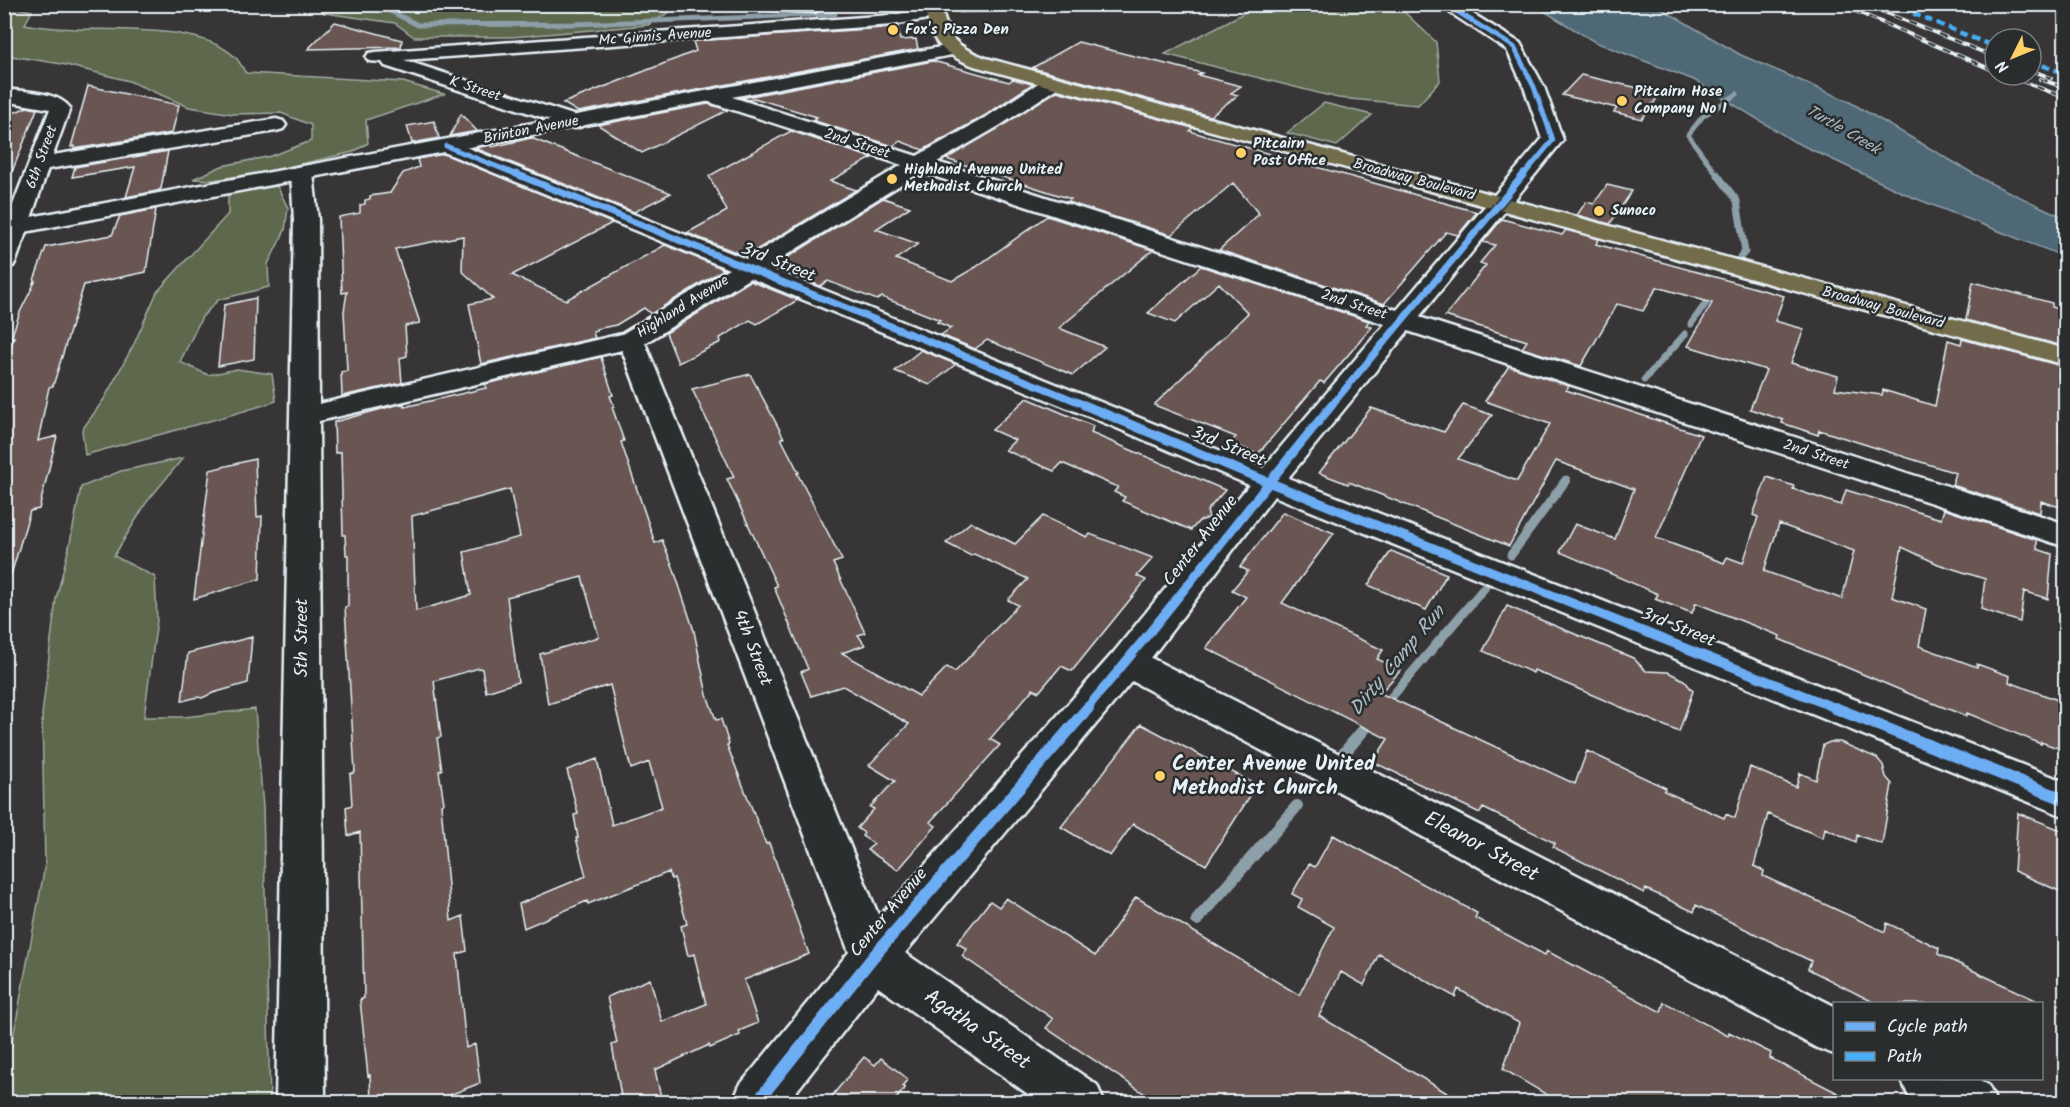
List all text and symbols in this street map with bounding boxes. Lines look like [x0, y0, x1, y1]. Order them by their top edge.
place label: Fox's Pizza Den [905, 18, 1009, 42]
street label: Mc Ginnis Avenue [598, 21, 713, 53]
marker: Fox's Pizza Den [886, 23, 900, 37]
north arrow [1983, 27, 2043, 87]
text: N [1991, 54, 2016, 78]
street label: K Street [446, 69, 504, 109]
place label: Pitcairn Hose Company No 1 [1634, 80, 1727, 121]
marker: Pitcairn Hose Company No 1 [1615, 94, 1629, 108]
water label: Turtle Creek [1801, 99, 1887, 163]
street label: Brinton Avenue [481, 109, 581, 151]
street label: 6th Street [19, 122, 65, 192]
street label: 2nd Street [821, 122, 893, 166]
place label: Pitcairn Post Office [1253, 132, 1327, 173]
marker: Pitcairn Post Office [1234, 146, 1248, 160]
street label: Broadway Boulevard [1350, 152, 1478, 208]
place label: Highland Avenue United Methodist Church [904, 158, 1063, 199]
marker: Highland Avenue United Methodist Church [885, 172, 899, 186]
place label: Sunoco [1611, 199, 1656, 223]
marker: Sunoco [1592, 204, 1606, 218]
street label: 3rd Street [736, 235, 821, 291]
street label: Highland Avenue [632, 269, 734, 345]
street label: Broadway Boulevard [1819, 280, 1947, 336]
street label: 2nd Street [1318, 283, 1390, 327]
street label: 3rd Street [1186, 418, 1271, 476]
street label: 2nd Street [1780, 433, 1852, 477]
street label: Center Avenue [1156, 489, 1246, 593]
street label: 5th Street [288, 597, 317, 678]
water label: Dirty Camp Run [1342, 598, 1455, 723]
street label: 3rd Street [1636, 600, 1721, 656]
street label: 4th Street [724, 606, 780, 691]
place label: Center Avenue United Methodist Church [1172, 748, 1376, 805]
marker: Center Avenue United Methodist Church [1153, 769, 1167, 783]
street label: Eleanor Street [1418, 803, 1545, 892]
street label: Center Avenue [843, 862, 935, 964]
street label: Agatha Street [917, 981, 1038, 1079]
legend [1833, 1002, 2043, 1080]
text: Cycle path [1887, 1013, 1968, 1042]
text: Path [1887, 1043, 1922, 1072]

